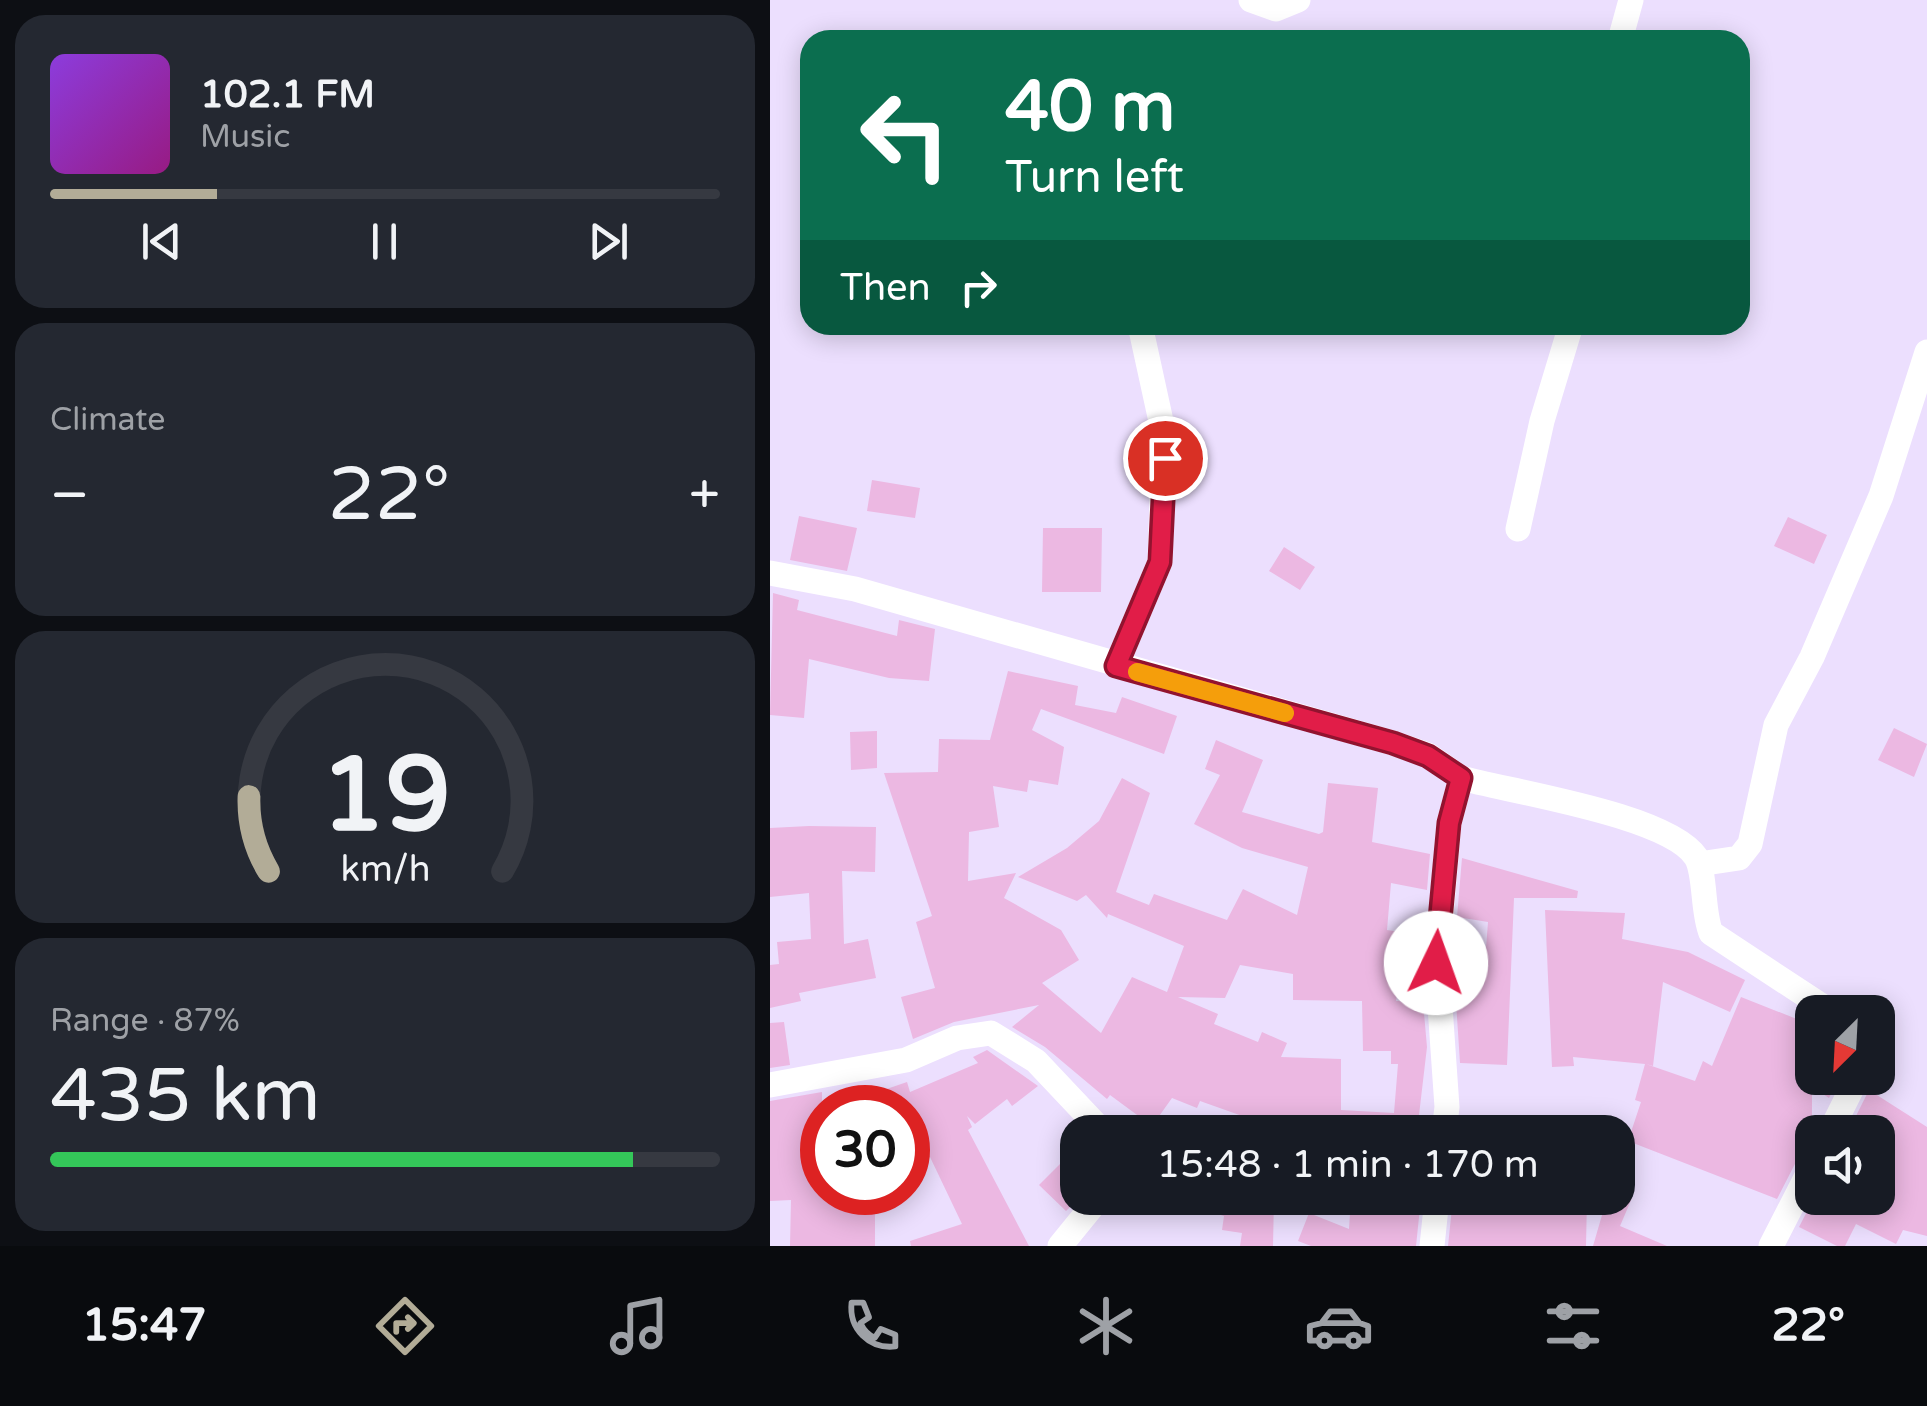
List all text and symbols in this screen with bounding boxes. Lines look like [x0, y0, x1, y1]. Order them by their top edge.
text: 40 m [1005, 66, 1175, 150]
icon: left [840, 70, 970, 200]
text: 102.1 FM [200, 72, 375, 118]
text: Music [200, 118, 290, 156]
text: Turn left [1005, 151, 1184, 205]
icon: previous [134, 214, 189, 269]
icon: pause [357, 214, 412, 269]
icon: next [581, 214, 636, 269]
icon: right [951, 260, 1006, 315]
text: Then [840, 265, 931, 311]
text: Climate [50, 401, 165, 439]
pin [1123, 416, 1208, 501]
icon: arrive [1138, 431, 1193, 486]
text: 22° [328, 450, 450, 540]
text: − [50, 463, 89, 529]
text: + [689, 463, 720, 529]
text: 19 [320, 734, 450, 859]
text: km/h [340, 848, 430, 891]
position arrow [1384, 911, 1488, 1015]
north arrow [1795, 995, 1895, 1095]
map controls [1795, 995, 1895, 1215]
text: Range · 87% [50, 1002, 240, 1040]
text: 435 km [50, 1051, 321, 1141]
speed limit sign: 30 [800, 1085, 930, 1215]
button: sound [1795, 1115, 1895, 1215]
text: 15:48 · 1 min · 170 m [1156, 1142, 1539, 1188]
icon: directions [370, 1291, 440, 1361]
icon: music [604, 1291, 674, 1361]
icon: phone [837, 1291, 907, 1361]
icon: climate [1071, 1291, 1141, 1361]
icon: car [1304, 1291, 1374, 1361]
icon: filters [1538, 1291, 1608, 1361]
text: 15:47 [82, 1299, 207, 1353]
text: 22° [1772, 1299, 1845, 1353]

